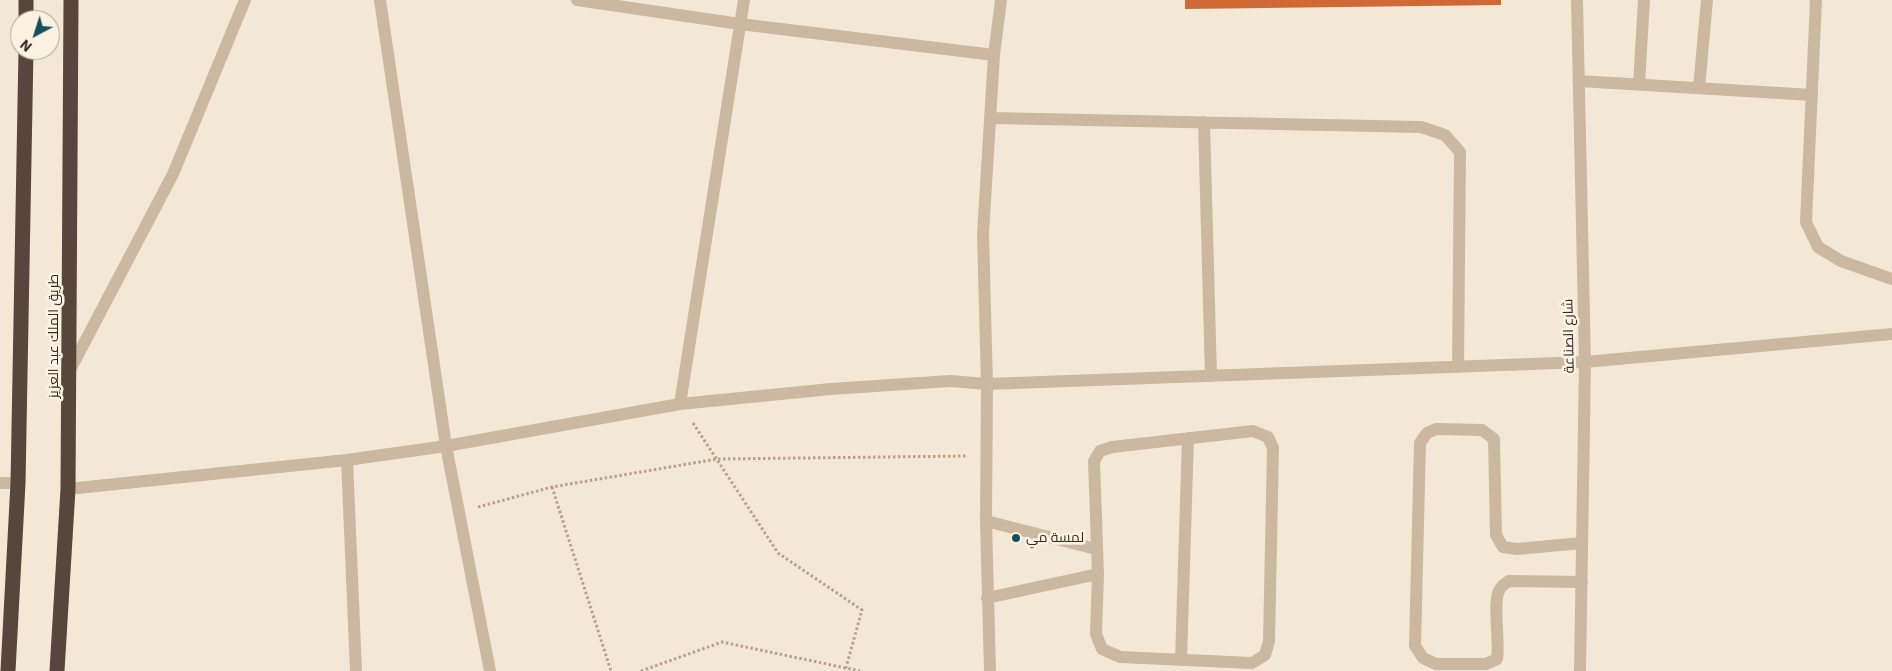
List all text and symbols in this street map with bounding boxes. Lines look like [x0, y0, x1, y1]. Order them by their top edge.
north arrow [10, 10, 60, 60]
text: N [16, 36, 36, 56]
street label: طريق الملك عبد العزيز [46, 274, 62, 398]
street label: شارع الصناعة [1560, 299, 1578, 373]
place label: لمسة مي [1026, 530, 1084, 546]
marker: لمسة مي [1010, 532, 1022, 544]

